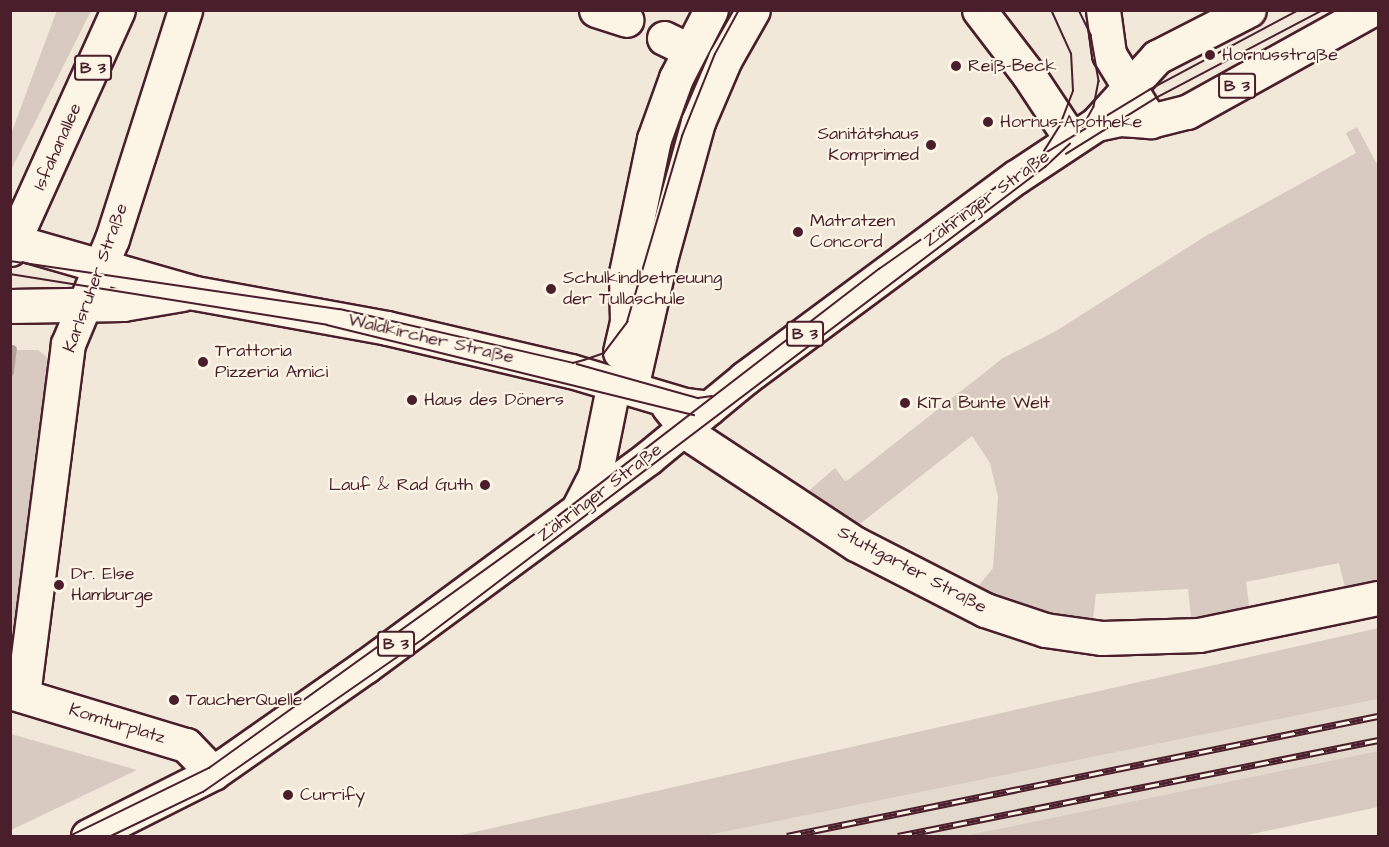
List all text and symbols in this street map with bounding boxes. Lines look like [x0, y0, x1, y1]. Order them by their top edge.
place label: Hornusstraße [1222, 44, 1338, 66]
marker: Hornusstraße [1203, 48, 1217, 62]
road number: B 3 [74, 55, 112, 81]
place label: Reiß-Beck [968, 55, 1057, 77]
marker: Reiß-Beck [949, 59, 963, 73]
road number: B 3 [1218, 73, 1256, 99]
street label: Isfahanallee [29, 100, 87, 194]
place label: Hornus-Apotheke [1000, 111, 1142, 133]
marker: Hornus-Apotheke [981, 115, 995, 129]
place label: Sanitätshaus Komprimed [818, 124, 919, 166]
marker: Sanitätshaus Komprimed [924, 138, 938, 152]
street label: Zähringer Straße [920, 146, 1054, 252]
street label: Karlsruher Straße [59, 200, 133, 356]
place label: Matratzen Concord [810, 211, 895, 254]
marker: Matratzen Concord [791, 225, 805, 239]
place label: Schulkindbetreuung der Tullaschule [563, 268, 722, 310]
marker: Schulkindbetreuung der Tullaschule [544, 282, 558, 296]
street label: Waldkircher Straße [346, 309, 516, 369]
road number: B 3 [786, 321, 824, 347]
place label: Trattoria Pizzeria Amici [215, 341, 328, 384]
marker: Trattoria Pizzeria Amici [196, 355, 210, 369]
place label: Haus des Döners [424, 389, 564, 411]
place label: KiTa Bunte Welt [917, 392, 1050, 414]
marker: Haus des Döners [405, 393, 419, 407]
marker: KiTa Bunte Welt [898, 396, 912, 410]
street label: Zähringer Straße [533, 439, 667, 547]
place label: Lauf & Rad Guth [329, 474, 473, 496]
marker: Lauf & Rad Guth [478, 478, 492, 492]
street label: Stuttgarter Straße [834, 522, 990, 618]
place label: Dr. Else Hamburge [71, 564, 153, 606]
marker: Dr. Else Hamburge [52, 578, 66, 592]
road number: B 3 [376, 631, 416, 657]
place label: TaucherQuelle [186, 689, 303, 711]
marker: TaucherQuelle [167, 693, 181, 707]
street label: Komturplatz [66, 699, 168, 749]
place label: Currify [300, 784, 365, 806]
marker: Currify [281, 788, 295, 802]

